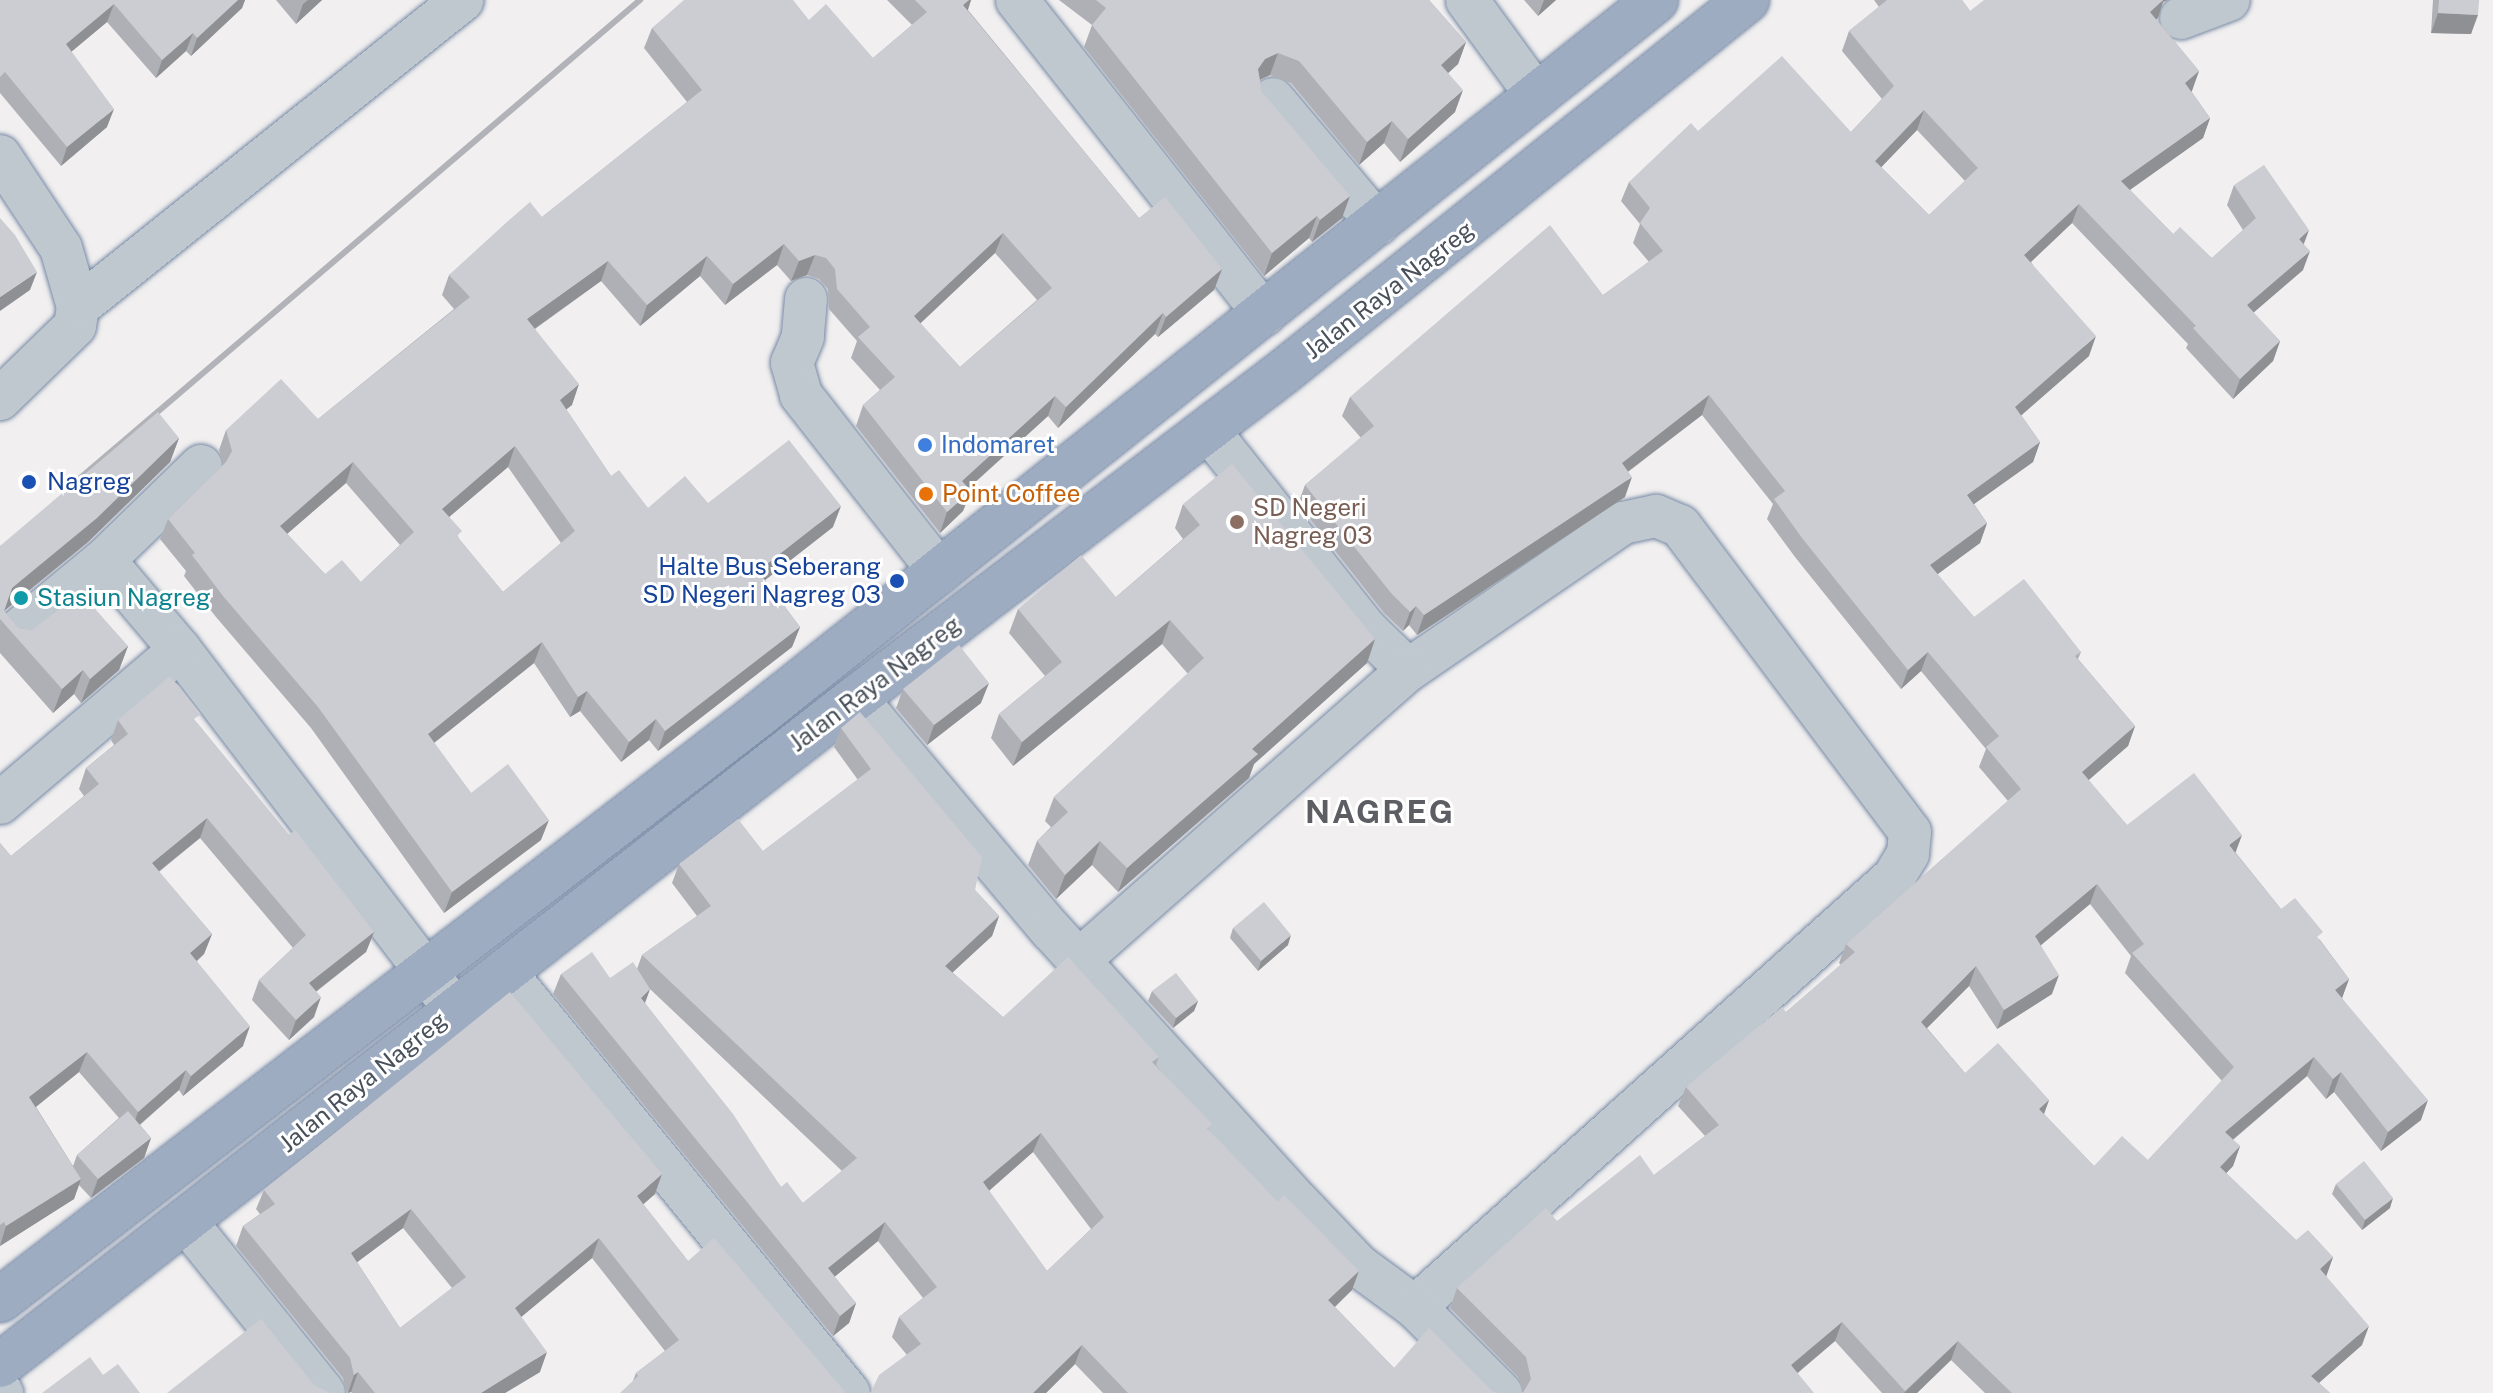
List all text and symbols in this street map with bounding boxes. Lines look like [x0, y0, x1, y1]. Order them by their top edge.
street label: Jalan Raya Nagreg [1299, 215, 1479, 365]
place label: Indomaret [941, 431, 1055, 459]
marker: Indomaret [916, 436, 934, 454]
place label: Nagreg [47, 468, 131, 496]
marker: Nagreg [18, 471, 40, 493]
place label: Point Coffee [942, 480, 1080, 508]
marker: Point Coffee [917, 485, 935, 503]
place label: SD Negeri Nagreg 03 [1253, 494, 1372, 550]
marker: SD Negeri Nagreg 03 [1228, 513, 1246, 531]
place label: Halte Bus Seberang SD Negeri Nagreg 03 [642, 553, 881, 609]
marker: Halte Bus Seberang SD Negeri Nagreg 03 [888, 572, 906, 590]
place label: Stasiun Nagreg [37, 584, 211, 612]
marker: Stasiun Nagreg [12, 589, 30, 607]
street label: Jalan Raya Nagreg [784, 610, 966, 758]
district label: NAGREG [1305, 793, 1455, 831]
street label: Jalan Raya Nagreg [273, 1006, 453, 1158]

